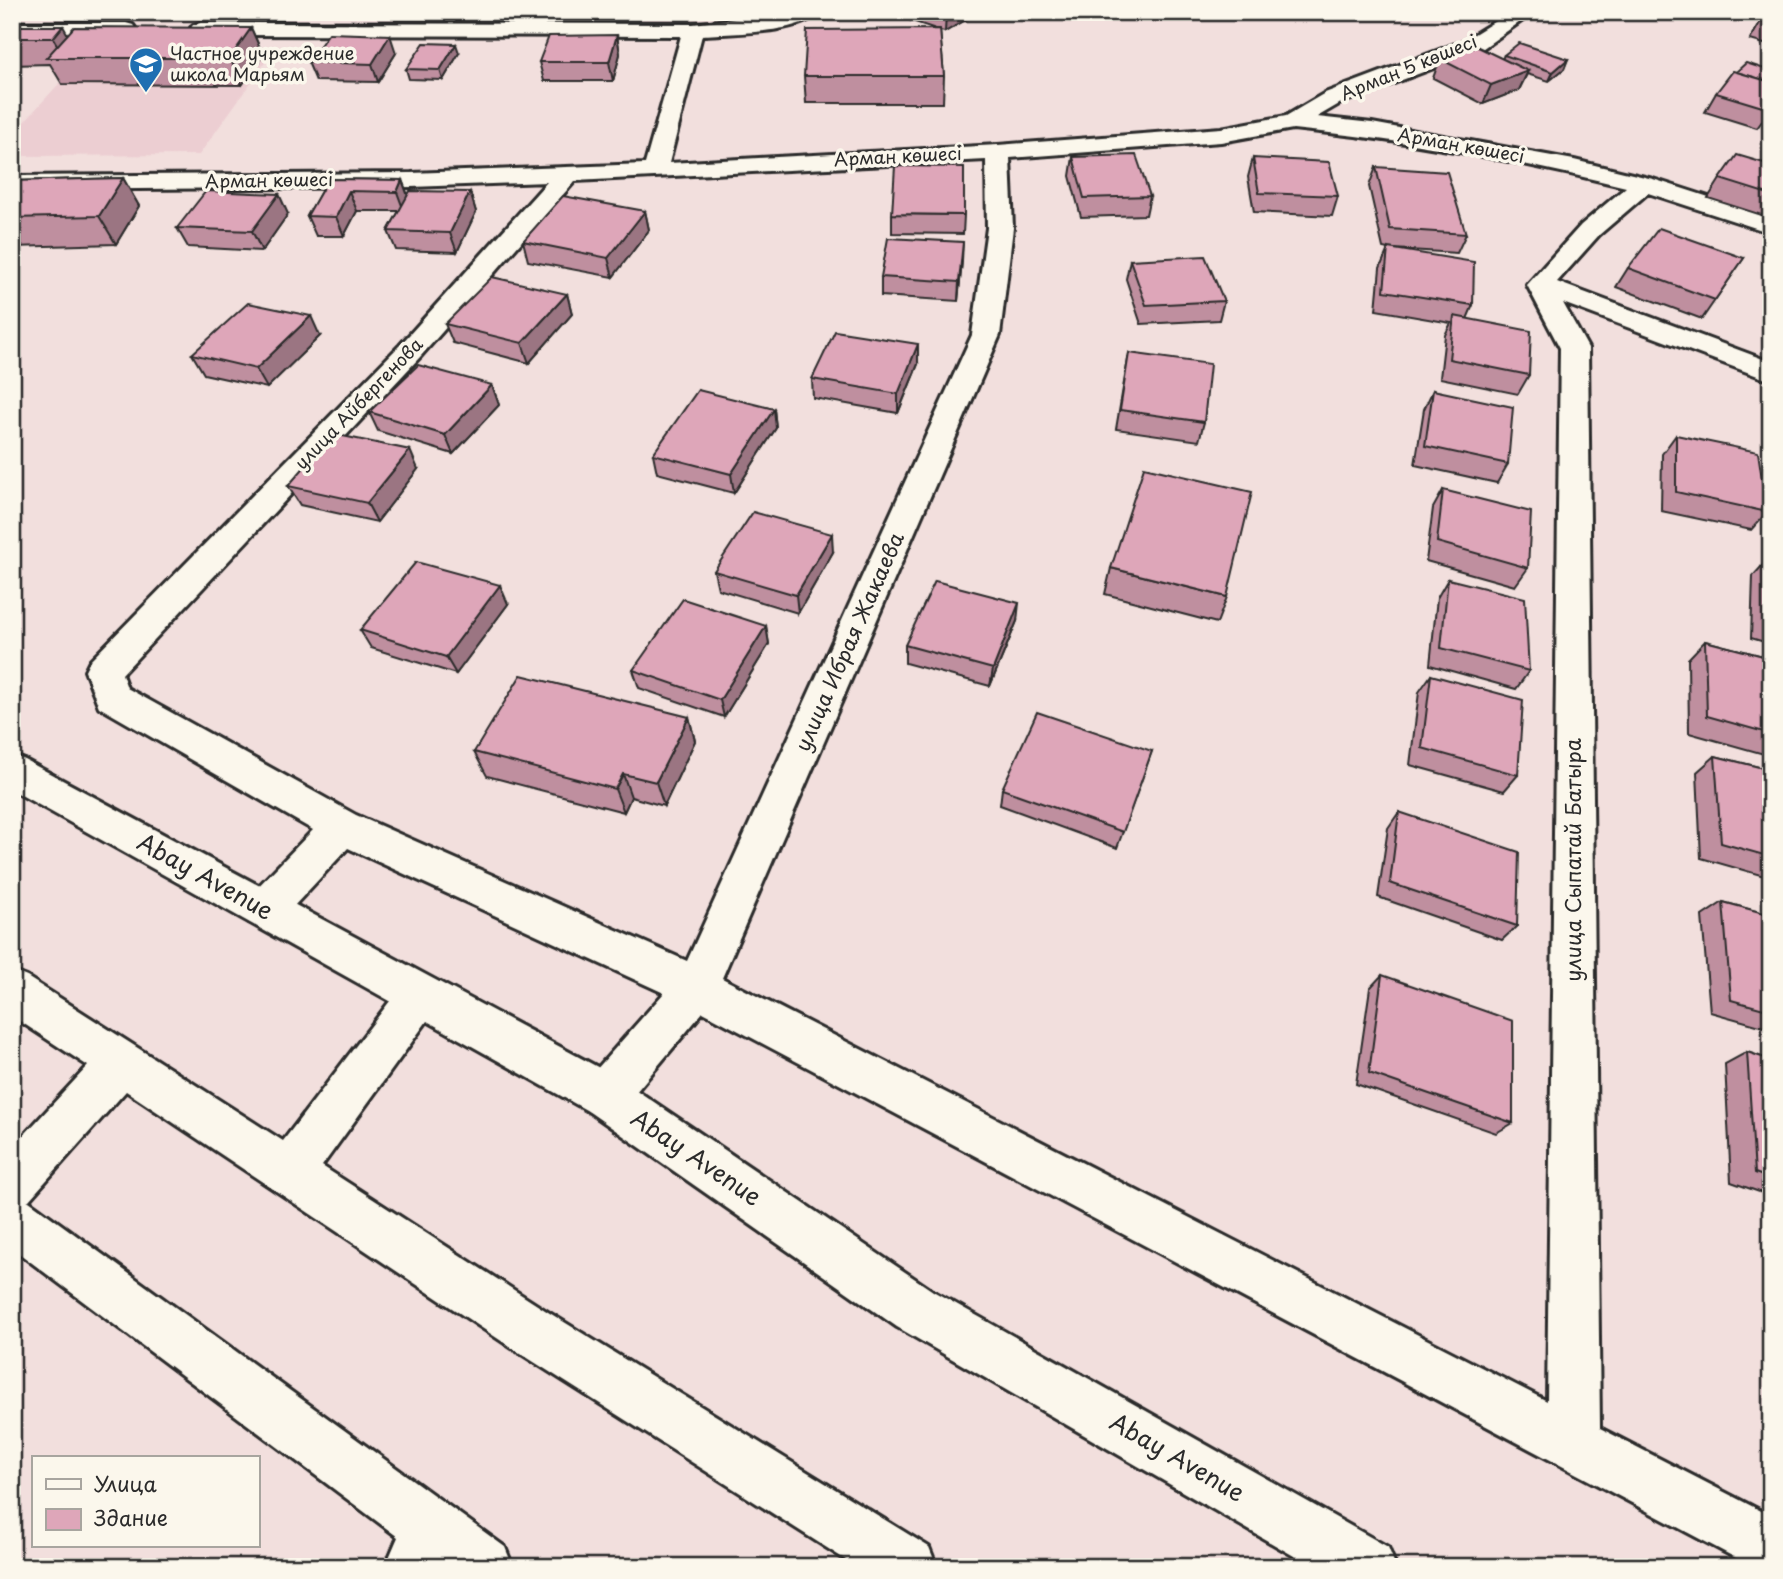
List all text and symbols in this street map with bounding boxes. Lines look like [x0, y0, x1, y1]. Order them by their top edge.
street label: Арман 5 көшесі [1336, 27, 1481, 106]
place label: Частное учреждение школа Марьям [170, 39, 354, 87]
school or university icon: Частное учреждение школа Марьям [127, 45, 165, 94]
street label: Арман көшесі [1396, 120, 1527, 169]
street label: Арман көшесі [833, 139, 963, 172]
street label: Арман көшесі [205, 165, 333, 194]
street label: улица Айбергенова [288, 330, 429, 475]
street label: улица Ибрая Жакаева [785, 526, 911, 756]
street label: улица Сыпатай Батыра [1556, 738, 1588, 982]
street label: Abay Avenue [131, 823, 281, 927]
street label: Abay Avenue [625, 1099, 770, 1213]
street label: Abay Avenue [1104, 1403, 1252, 1509]
legend [32, 1456, 259, 1548]
text: Улица [94, 1467, 157, 1499]
text: Здание [94, 1501, 168, 1533]

